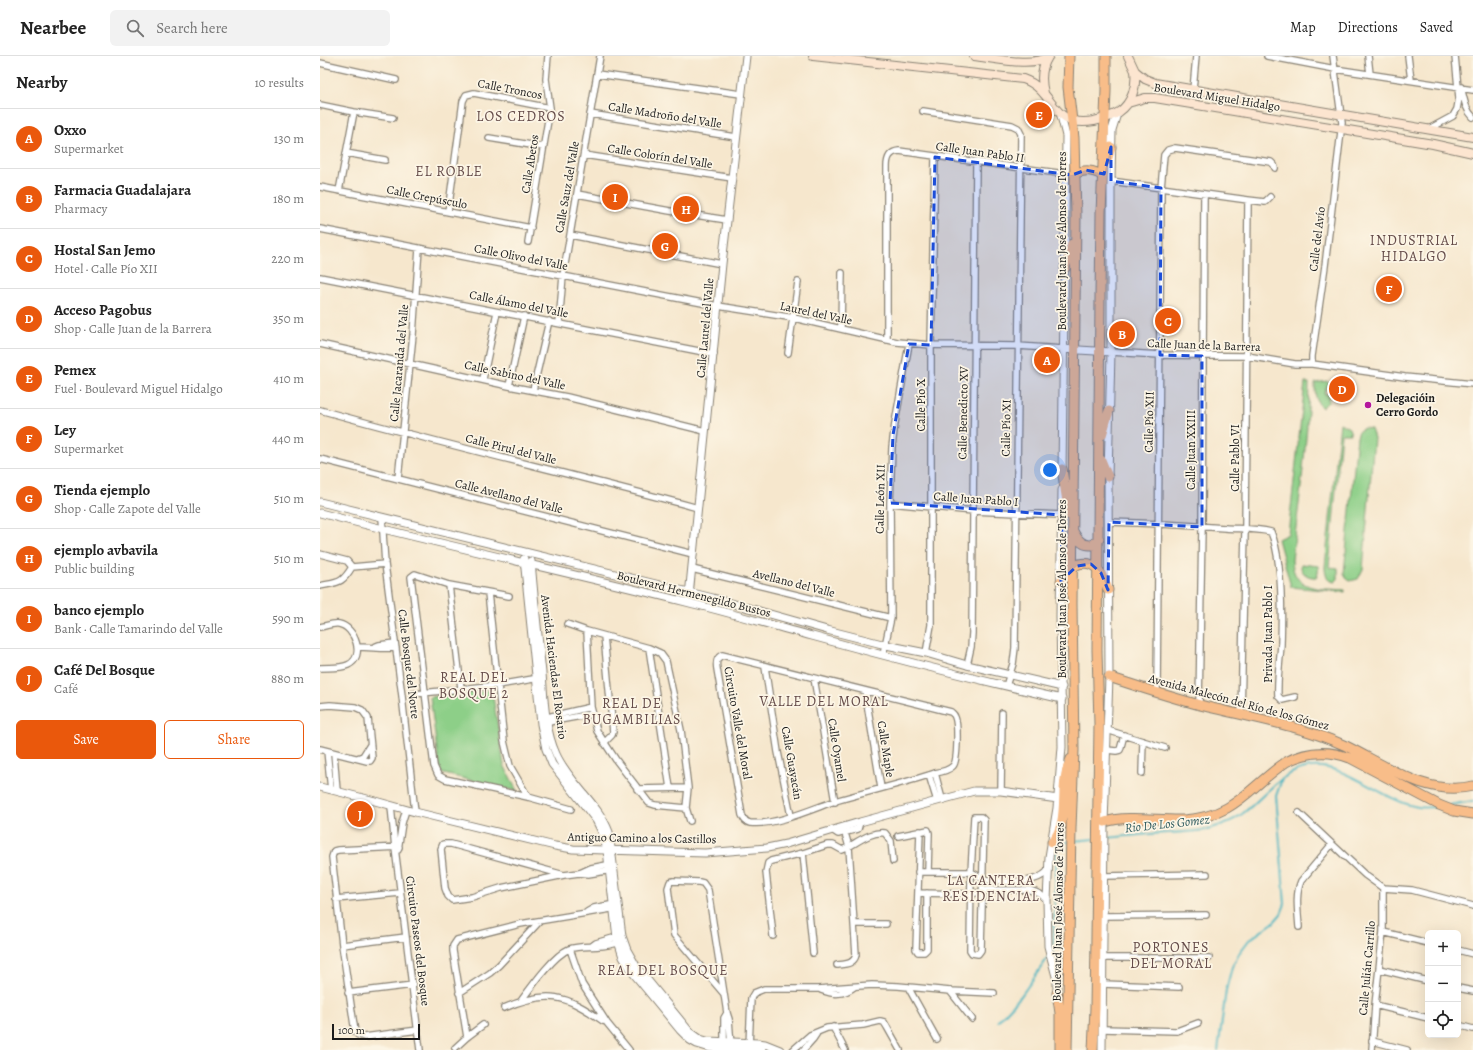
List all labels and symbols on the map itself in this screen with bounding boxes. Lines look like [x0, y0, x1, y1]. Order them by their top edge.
street label: Calle Troncos [476, 75, 544, 103]
street label: Boulevard Miguel Hidalgo [1153, 79, 1281, 115]
street label: Calle Madroño del Valle [607, 98, 723, 132]
pin: E [1026, 100, 1052, 130]
district label: LOS CEDROS [476, 107, 566, 126]
street label: Calle Abetos [517, 133, 543, 195]
street label: Calle Juan Pablo II [935, 138, 1025, 166]
street label: Calle Sauz del Valle [551, 140, 583, 234]
street label: Calle Colorín del Valle [606, 140, 714, 172]
street label: Boulevard Juan José Alonso de Torres [1054, 151, 1070, 331]
district label: EL ROBLE [415, 162, 483, 181]
street label: Calle Crepúsculo [385, 181, 469, 213]
pin: I [602, 182, 628, 212]
pin: H [673, 194, 699, 224]
street label: Calle del Avío [1305, 206, 1329, 272]
pin: G [652, 231, 678, 261]
district label: INDUSTRIAL HIDALGO [1370, 231, 1458, 266]
street label: Calle Olivo del Valle [473, 240, 569, 274]
pin: F [1376, 274, 1402, 304]
street label: Calle Laurel del Valle [693, 277, 717, 379]
street label: Calle Álamo del Valle [468, 287, 570, 321]
street label: Laurel del Valle [778, 298, 854, 328]
street label: Calle Jacaranda del Valle [386, 304, 412, 422]
pin: C [1155, 306, 1181, 336]
pin: B [1109, 319, 1135, 349]
street label: Calle Juan de la Barrera [1147, 335, 1261, 355]
pin: A [1034, 345, 1060, 375]
street label: Calle Sabino del Valle [463, 356, 567, 394]
street label: Calle Benedicto XV [954, 365, 972, 460]
pin: D [1329, 374, 1355, 404]
street label: Calle Pío X [913, 378, 929, 431]
place label: Delegacióin Cerro Gordo [1376, 390, 1438, 420]
street label: Calle Pío XII [1140, 391, 1158, 453]
street label: Calle Pío XI [998, 399, 1014, 457]
marker: Delegacióin Cerro Gordo [1363, 400, 1373, 410]
street label: Calle Juan XXIII [1183, 410, 1199, 490]
street label: Calle Pablo VI [1227, 424, 1243, 492]
street label: Calle Pirul del Valle [464, 430, 558, 468]
your location [1040, 460, 1060, 480]
street label: Calle León XII [871, 464, 889, 534]
street label: Calle Avellano del Valle [453, 475, 565, 517]
street label: Calle Juan Pablo I [933, 488, 1019, 510]
street label: Boulevard Juan José Alonso de Torres [1054, 499, 1070, 679]
street label: Avellano del Valle [750, 565, 837, 601]
street label: Boulevard Hermenegildo Bustos [615, 567, 773, 621]
street label: Privada Juan Pablo I [1260, 585, 1276, 683]
street label: Avenida Haciendas El Rosario [537, 593, 571, 740]
street label: Calle Bosque del Norte [394, 608, 424, 720]
street label: Circuito Valle del Moral [720, 665, 756, 781]
district label: REAL DEL BOSQUE 2 [439, 668, 509, 703]
street label: Avenida Malecón del Río de los Gómez [1146, 670, 1331, 734]
district label: VALLE DEL MORAL [758, 692, 889, 711]
district label: REAL DE BUGAMBILIAS [582, 694, 682, 729]
street label: Calle Oyamel [824, 717, 850, 783]
street label: Calle Maple [874, 720, 898, 778]
street label: Calle Guayacán [778, 725, 806, 801]
pin: J [347, 799, 373, 829]
water label: Rio De Los Gomez [1124, 811, 1211, 836]
street label: Boulevard Juan José Alonso de Torres [1048, 822, 1068, 1002]
street label: Antiguo Camino a los Castillos [566, 829, 717, 847]
district label: LA CANTERA RESIDENCIAL [942, 871, 1040, 906]
street label: Circuito Paseos del Bosque [402, 875, 434, 1007]
street label: Calle Julián Carrillo [1355, 920, 1379, 1016]
district label: PORTONES DEL MORAL [1130, 938, 1212, 973]
district label: REAL DEL BOSQUE [598, 961, 728, 980]
scale bar [332, 1022, 420, 1041]

